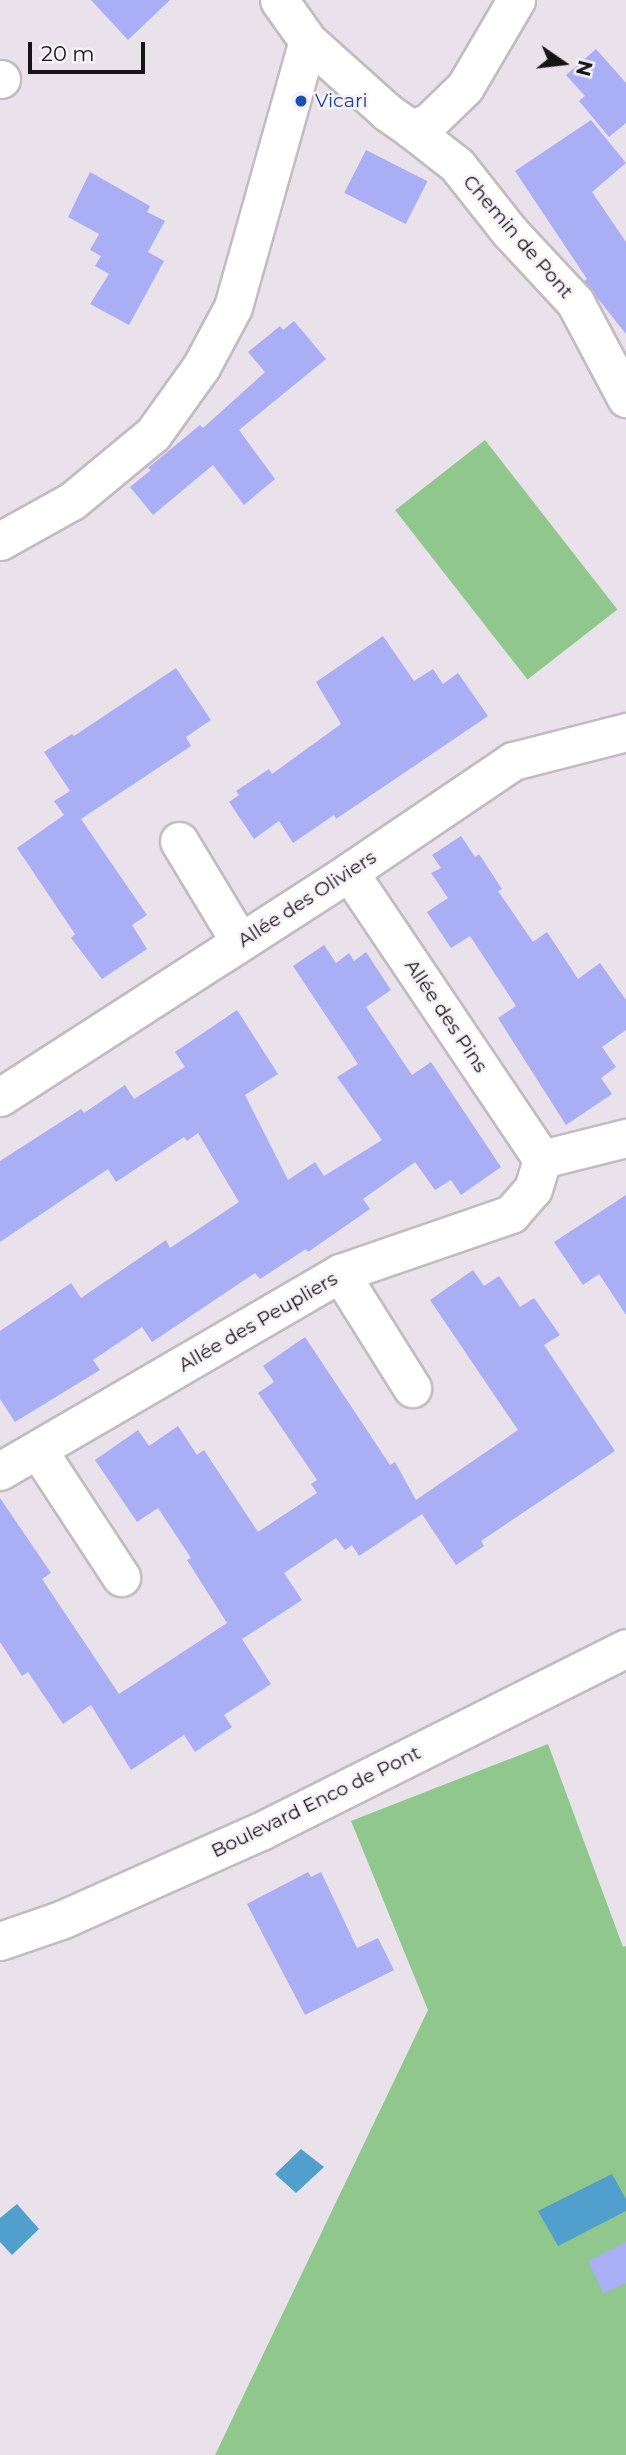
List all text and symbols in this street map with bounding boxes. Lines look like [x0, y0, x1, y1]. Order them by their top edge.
scale bar [32, 28, 149, 72]
north arrow [528, 28, 598, 98]
text: 20 m [41, 41, 95, 66]
text: N [571, 58, 597, 78]
place label: Vicari [315, 90, 368, 112]
marker: Vicari [293, 93, 309, 109]
street label: Chemin de Pont [458, 171, 578, 303]
street label: Allée des Oliviers [234, 846, 380, 952]
street label: Allée des Pins [400, 955, 492, 1077]
street label: Allée des Peupliers [175, 1267, 341, 1377]
street label: Boulevard Enco de Pont [208, 1741, 424, 1863]

